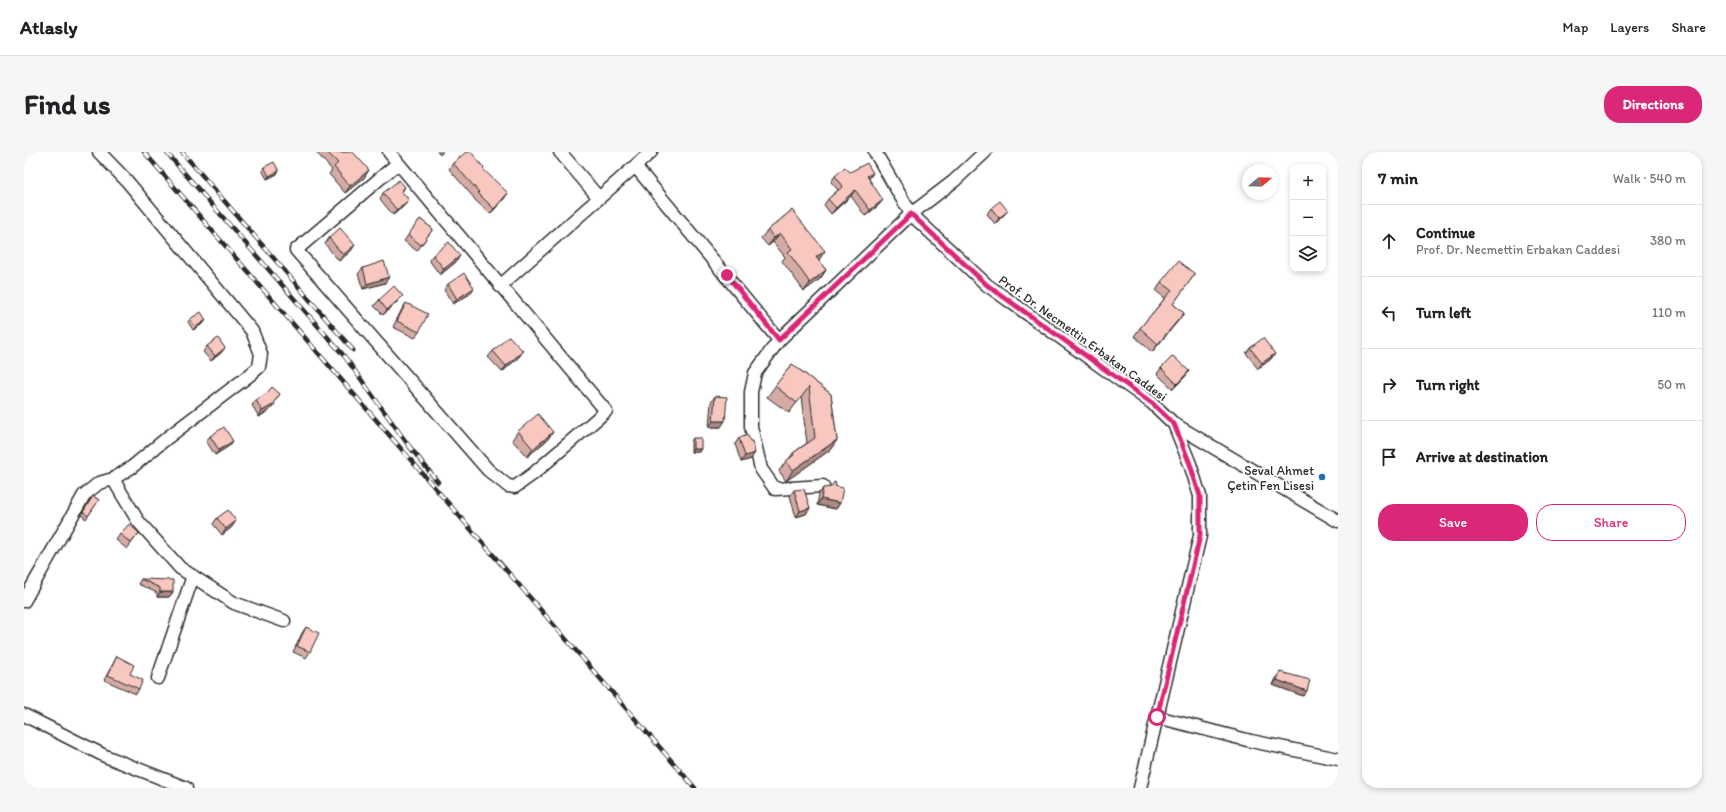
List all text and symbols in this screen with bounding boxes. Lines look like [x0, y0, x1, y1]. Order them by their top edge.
text: Atlasly [20, 16, 77, 39]
text: Map [1563, 19, 1588, 36]
text: Layers [1610, 19, 1649, 36]
text: Share [1671, 19, 1706, 36]
button: Directions [1604, 86, 1702, 123]
text: Find us [24, 87, 111, 121]
north arrow [1242, 164, 1278, 200]
map controls [1290, 164, 1326, 272]
button: + [1290, 164, 1326, 200]
text: 7 min [1378, 168, 1418, 188]
text: Walk · 540 m [1613, 171, 1686, 186]
button: − [1290, 200, 1326, 236]
text: Continue [1416, 224, 1475, 242]
icon: ahead [1378, 230, 1400, 252]
text: 380 m [1650, 233, 1686, 248]
button: layers [1290, 236, 1326, 272]
text: Prof. Dr. Necmettin Erbakan Caddesi [1416, 242, 1620, 257]
route end [718, 266, 736, 284]
street label: Prof. Dr. Necmettin Erbakan Caddesi [996, 272, 1170, 404]
icon: left [1378, 302, 1400, 324]
text: Turn left [1416, 304, 1471, 322]
text: 110 m [1652, 305, 1686, 320]
icon: right [1378, 374, 1400, 396]
text: Turn right [1416, 376, 1480, 394]
text: 50 m [1657, 377, 1686, 392]
icon: arrive [1378, 446, 1400, 468]
text: Arrive at destination [1416, 448, 1548, 466]
place label: Seval Ahmet Çetin Fen Lisesi [1227, 463, 1314, 493]
marker: Seval Ahmet Çetin Fen Lisesi [1317, 472, 1327, 482]
button: Save [1378, 504, 1528, 541]
button: Share [1536, 504, 1686, 541]
route start [1148, 708, 1166, 726]

